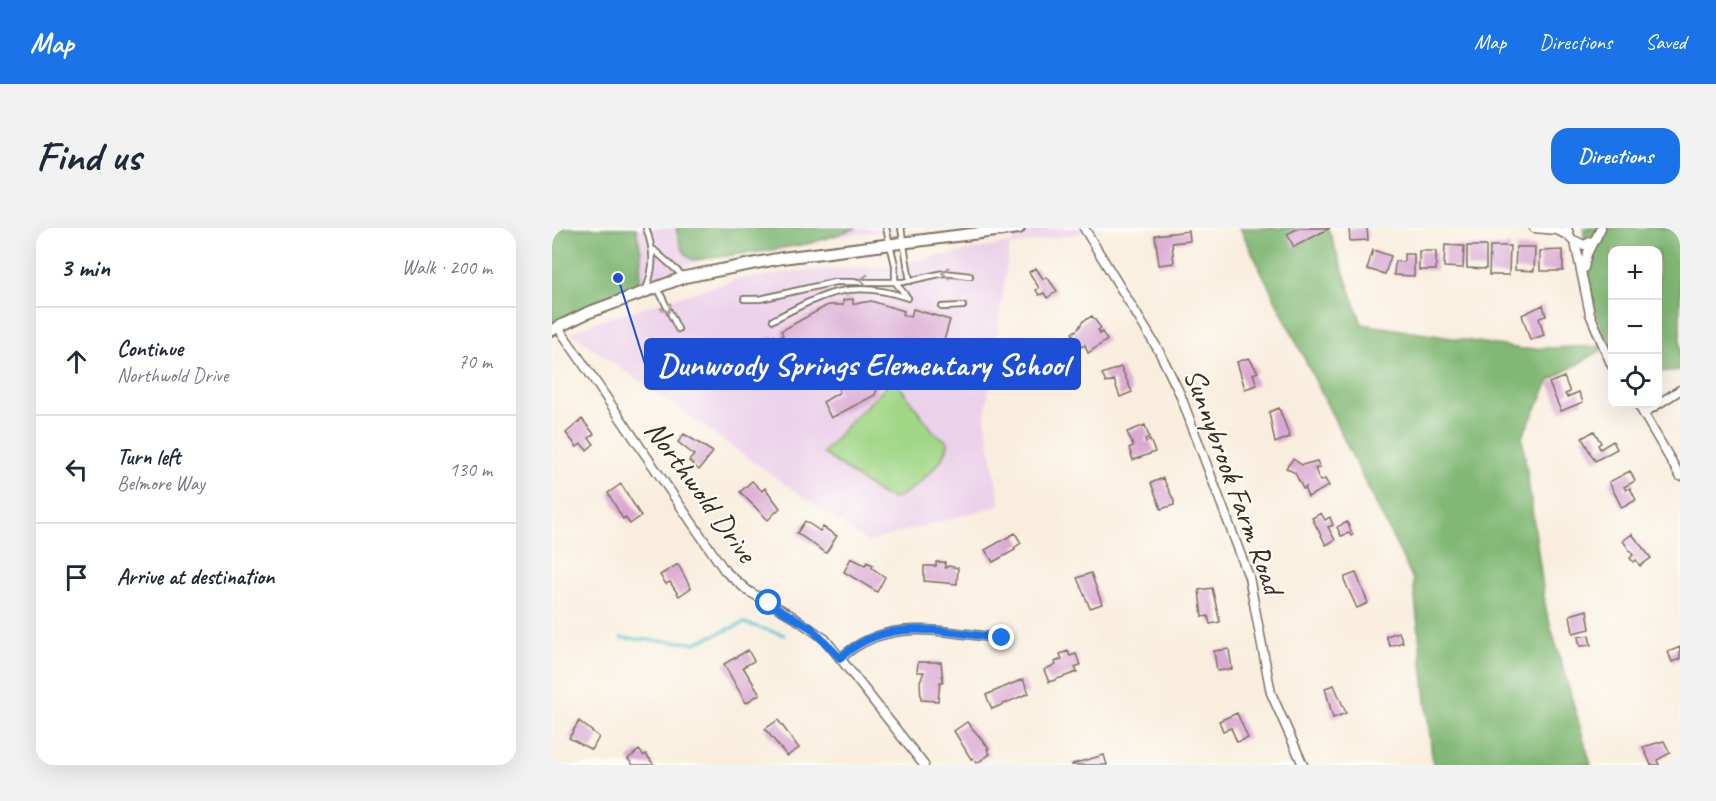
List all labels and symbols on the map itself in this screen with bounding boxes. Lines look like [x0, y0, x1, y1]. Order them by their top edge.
one-way arrow [941, 267, 950, 280]
one-way arrow [859, 274, 868, 287]
one-way arrow [659, 302, 671, 313]
callout: Dunwoody Springs Elementary School [645, 339, 1080, 389]
text: Dunwoody Springs Elementary School [658, 344, 1075, 385]
street label: Sunnybrook Farm Road [1176, 363, 1294, 603]
street label: Northwold Drive [637, 412, 767, 571]
route start [755, 589, 781, 615]
route end [988, 624, 1014, 650]

